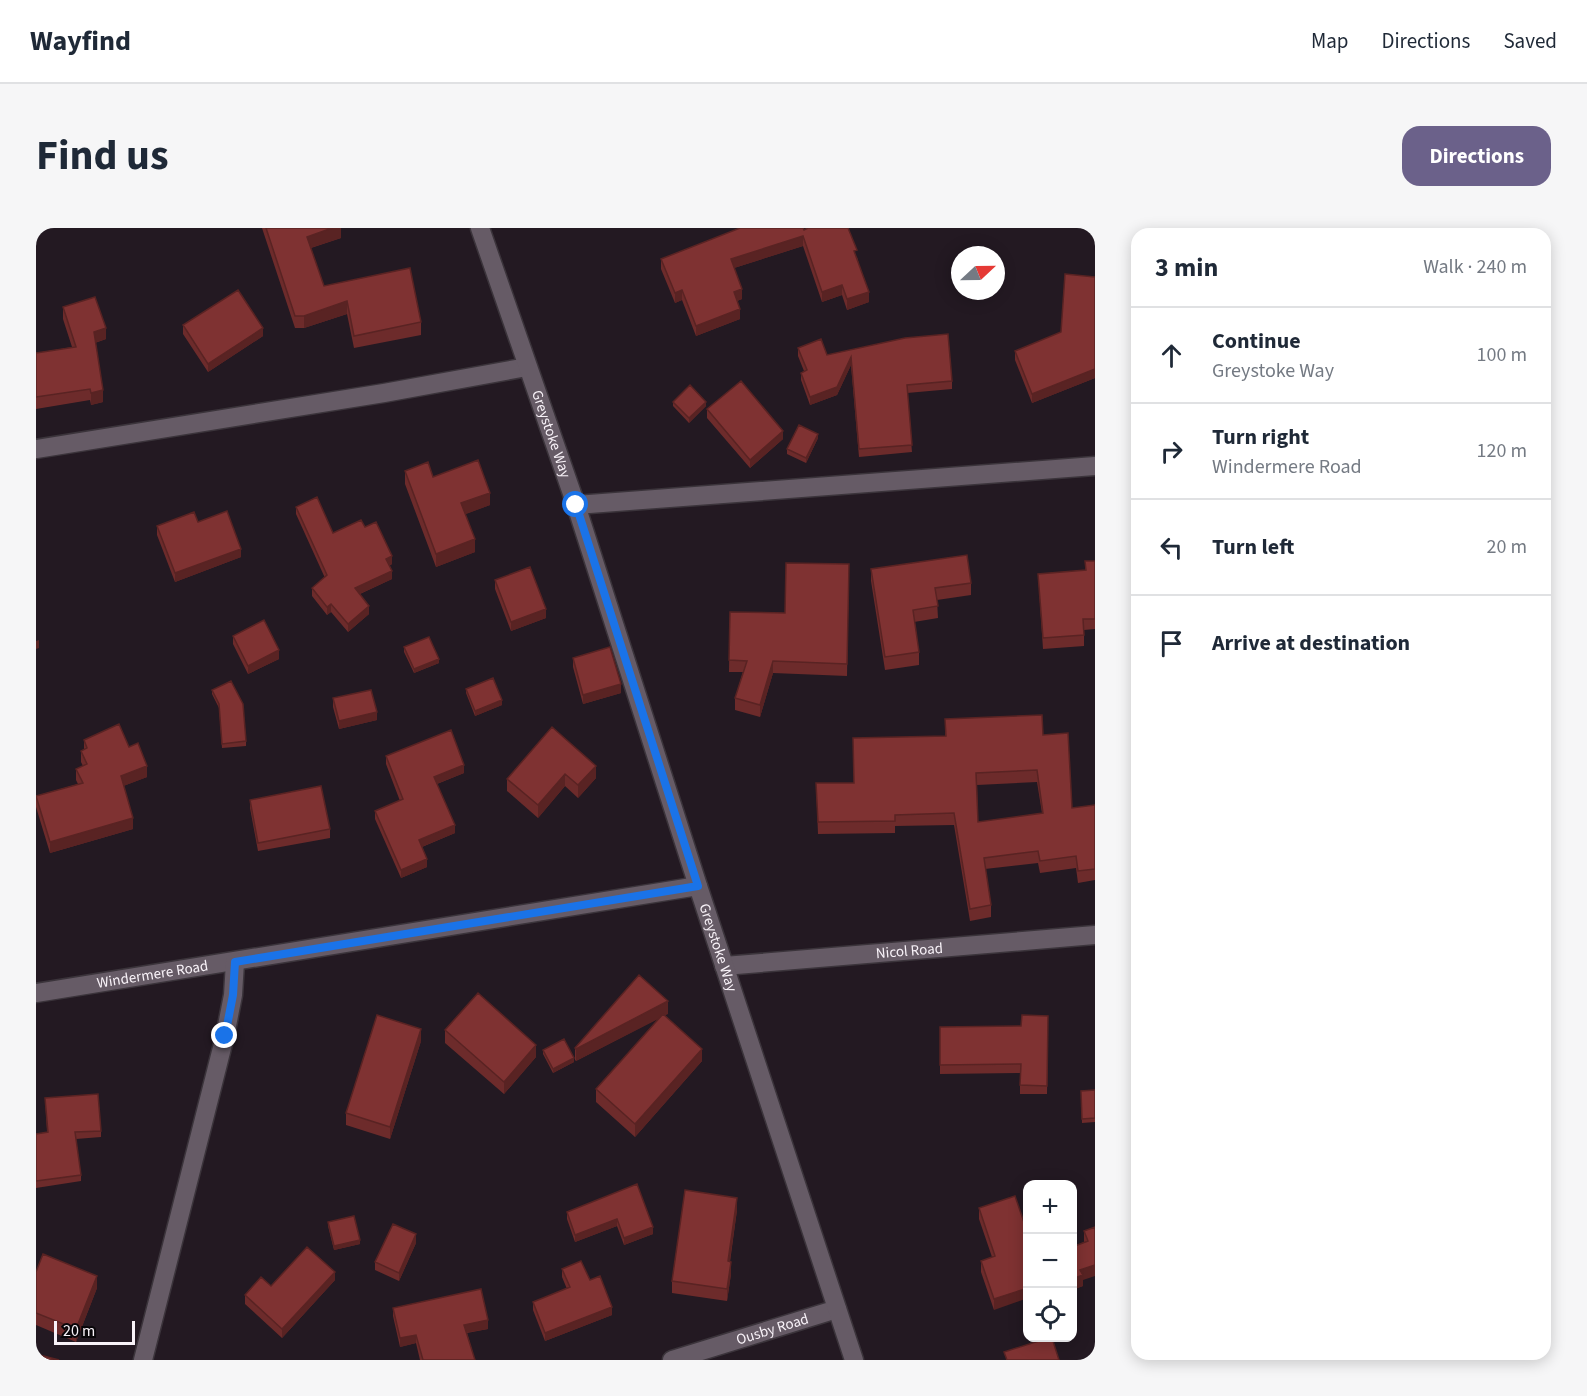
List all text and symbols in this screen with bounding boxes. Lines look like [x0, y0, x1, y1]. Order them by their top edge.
text: Wayfind [30, 21, 131, 61]
text: Map [1311, 26, 1349, 56]
text: Directions [1382, 26, 1470, 56]
text: Saved [1503, 26, 1557, 56]
text: Find us [36, 126, 169, 186]
button: Directions [1402, 126, 1551, 186]
north arrow [951, 246, 1005, 300]
text: 3 min [1155, 249, 1218, 286]
text: Walk · 240 m [1423, 253, 1527, 281]
text: Continue [1212, 325, 1301, 357]
icon: ahead [1155, 339, 1188, 372]
text: 100 m [1477, 341, 1527, 369]
text: Greystoke Way [1212, 357, 1334, 385]
street label: Greystoke Way [526, 387, 576, 481]
text: Turn right [1212, 421, 1309, 453]
icon: right [1155, 435, 1188, 468]
text: 120 m [1477, 437, 1527, 465]
text: Windermere Road [1212, 453, 1362, 481]
route start [562, 491, 588, 517]
icon: left [1155, 531, 1188, 564]
text: Turn left [1212, 531, 1294, 563]
text: 20 m [1487, 533, 1527, 561]
icon: arrive [1155, 627, 1188, 660]
text: Arrive at destination [1212, 627, 1410, 659]
street label: Greystoke Way [694, 901, 743, 994]
street label: Nicol Road [875, 937, 944, 964]
street label: Windermere Road [95, 955, 210, 994]
route end [211, 1022, 237, 1048]
map controls [1023, 1180, 1077, 1342]
button: + [1023, 1180, 1077, 1234]
button: − [1023, 1234, 1077, 1288]
button: locate [1023, 1288, 1077, 1342]
street label: Ousby Road [733, 1308, 811, 1350]
scale bar [54, 1318, 135, 1346]
text: 20 m [63, 1320, 95, 1342]

